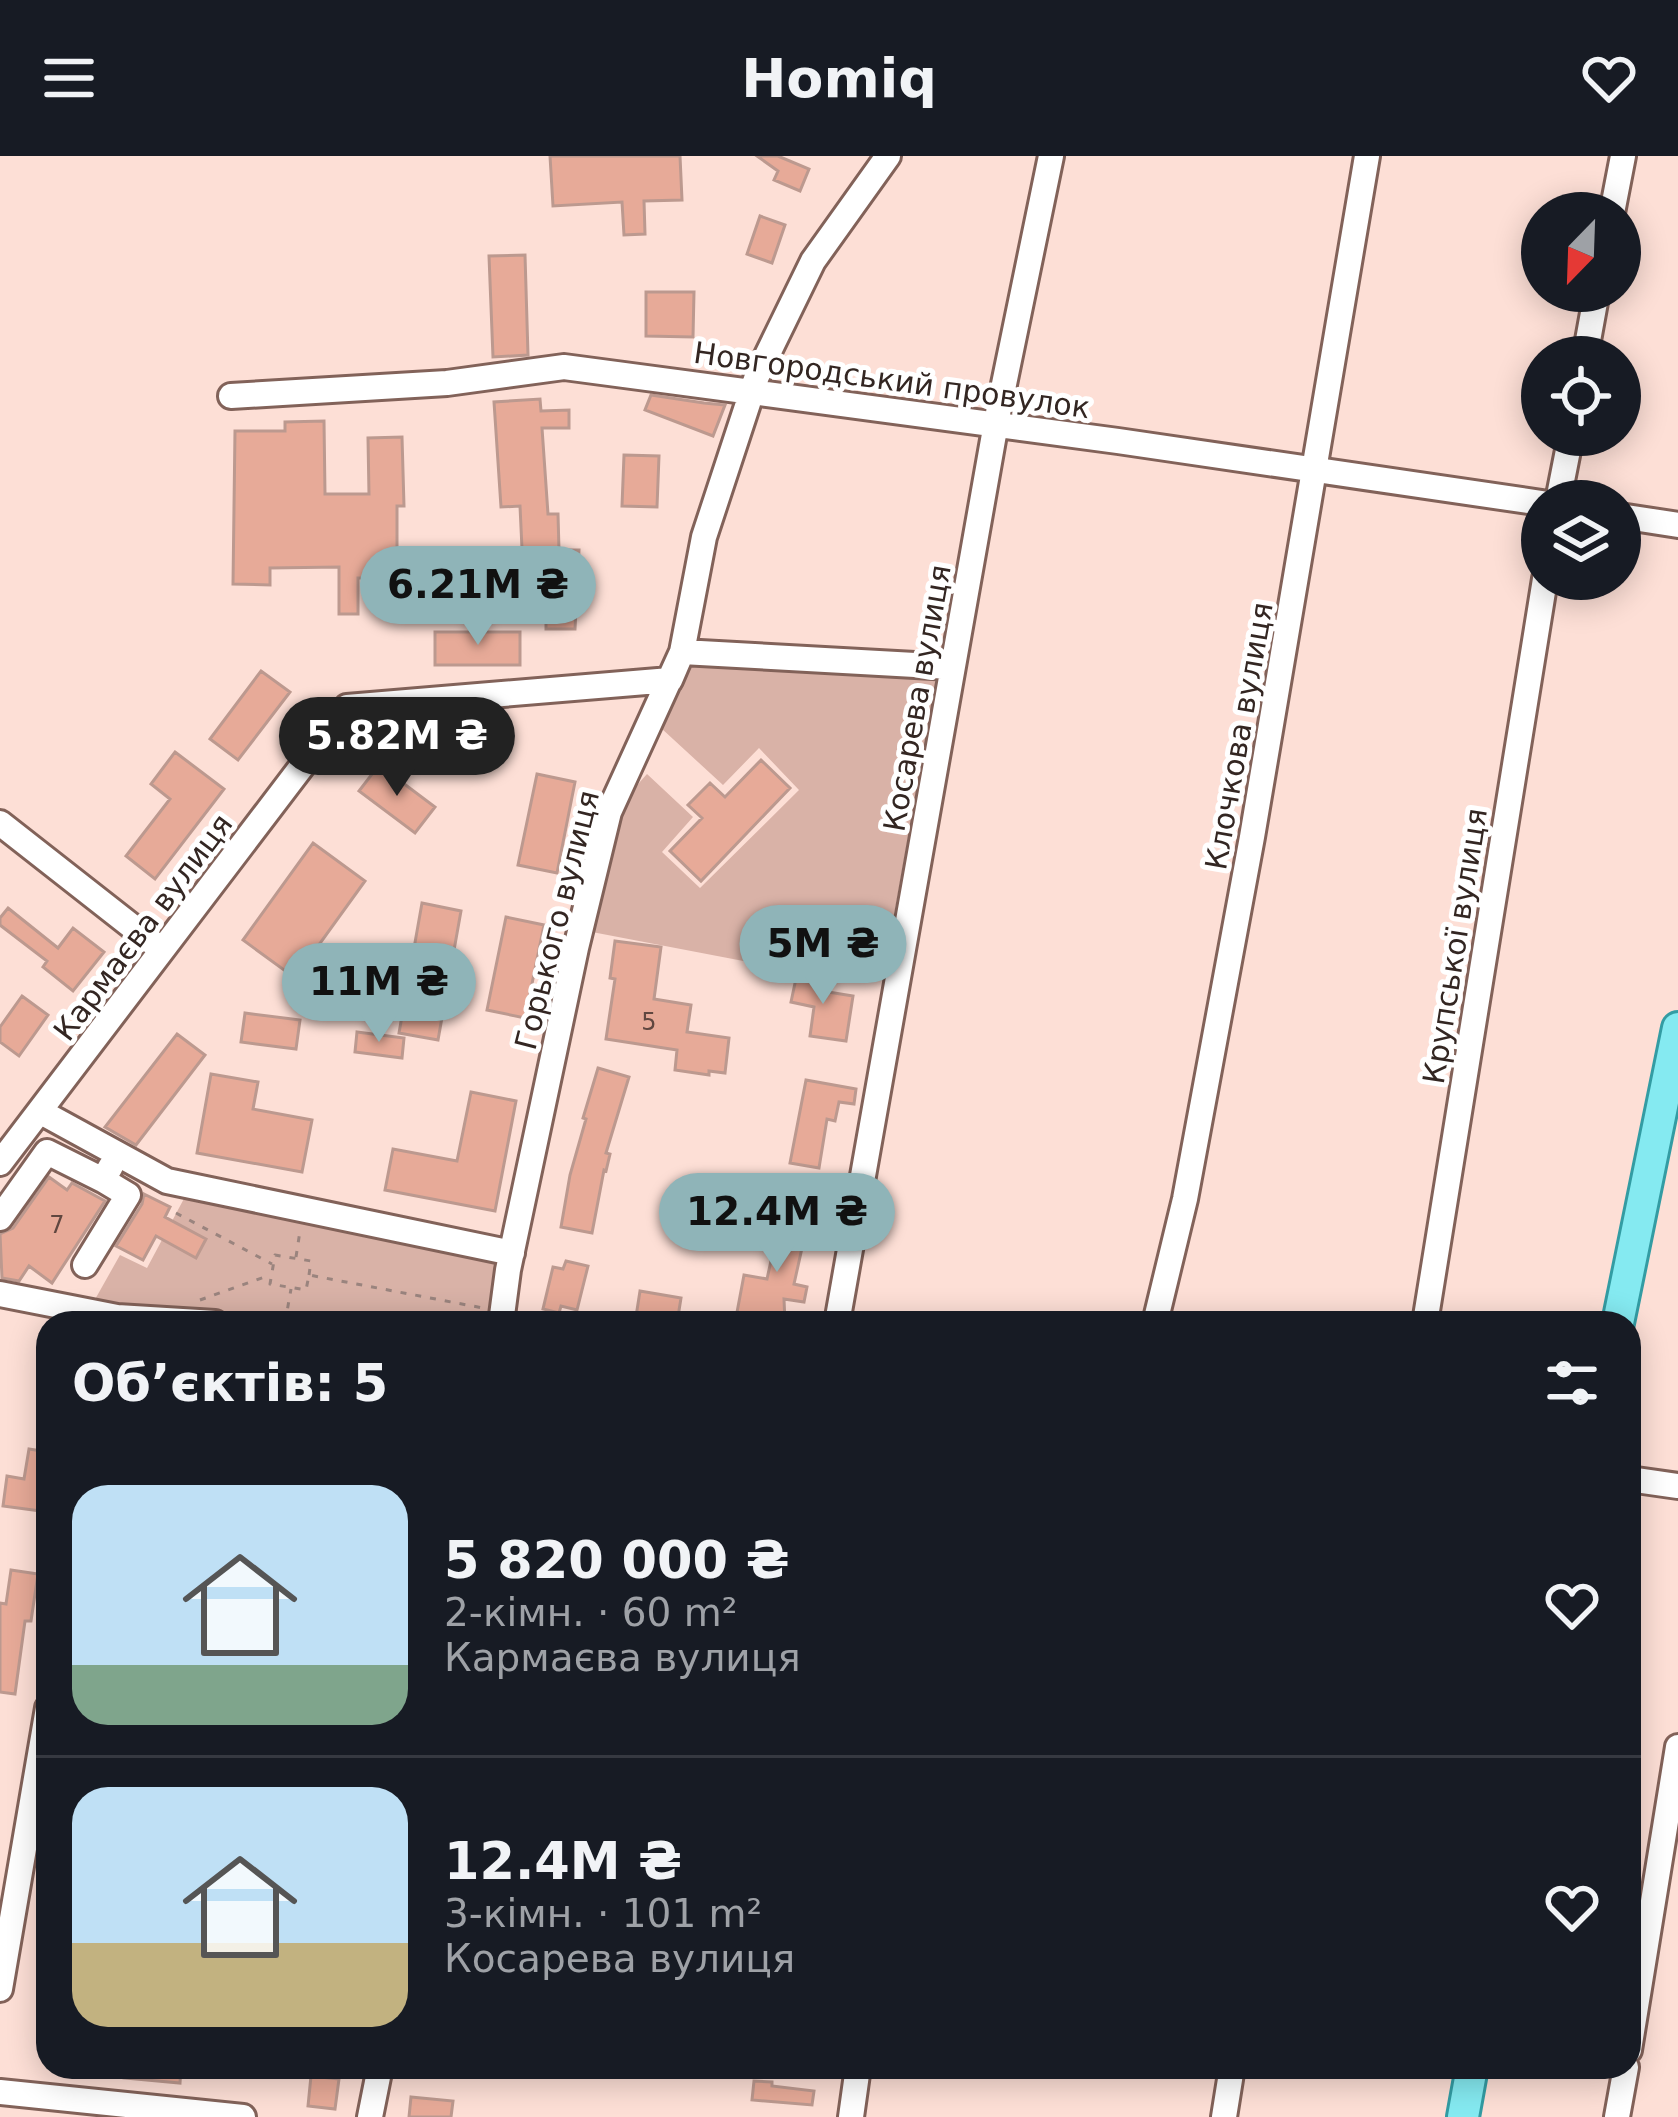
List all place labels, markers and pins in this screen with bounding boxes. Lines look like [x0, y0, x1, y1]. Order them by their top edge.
pin: 6.21M ₴ [367, 546, 589, 648]
pin: 5.82M ₴ [286, 697, 508, 799]
pin: 5M ₴ [752, 905, 894, 1007]
pin: 11M ₴ [295, 943, 463, 1045]
pin: 12.4M ₴ [666, 1173, 888, 1275]

